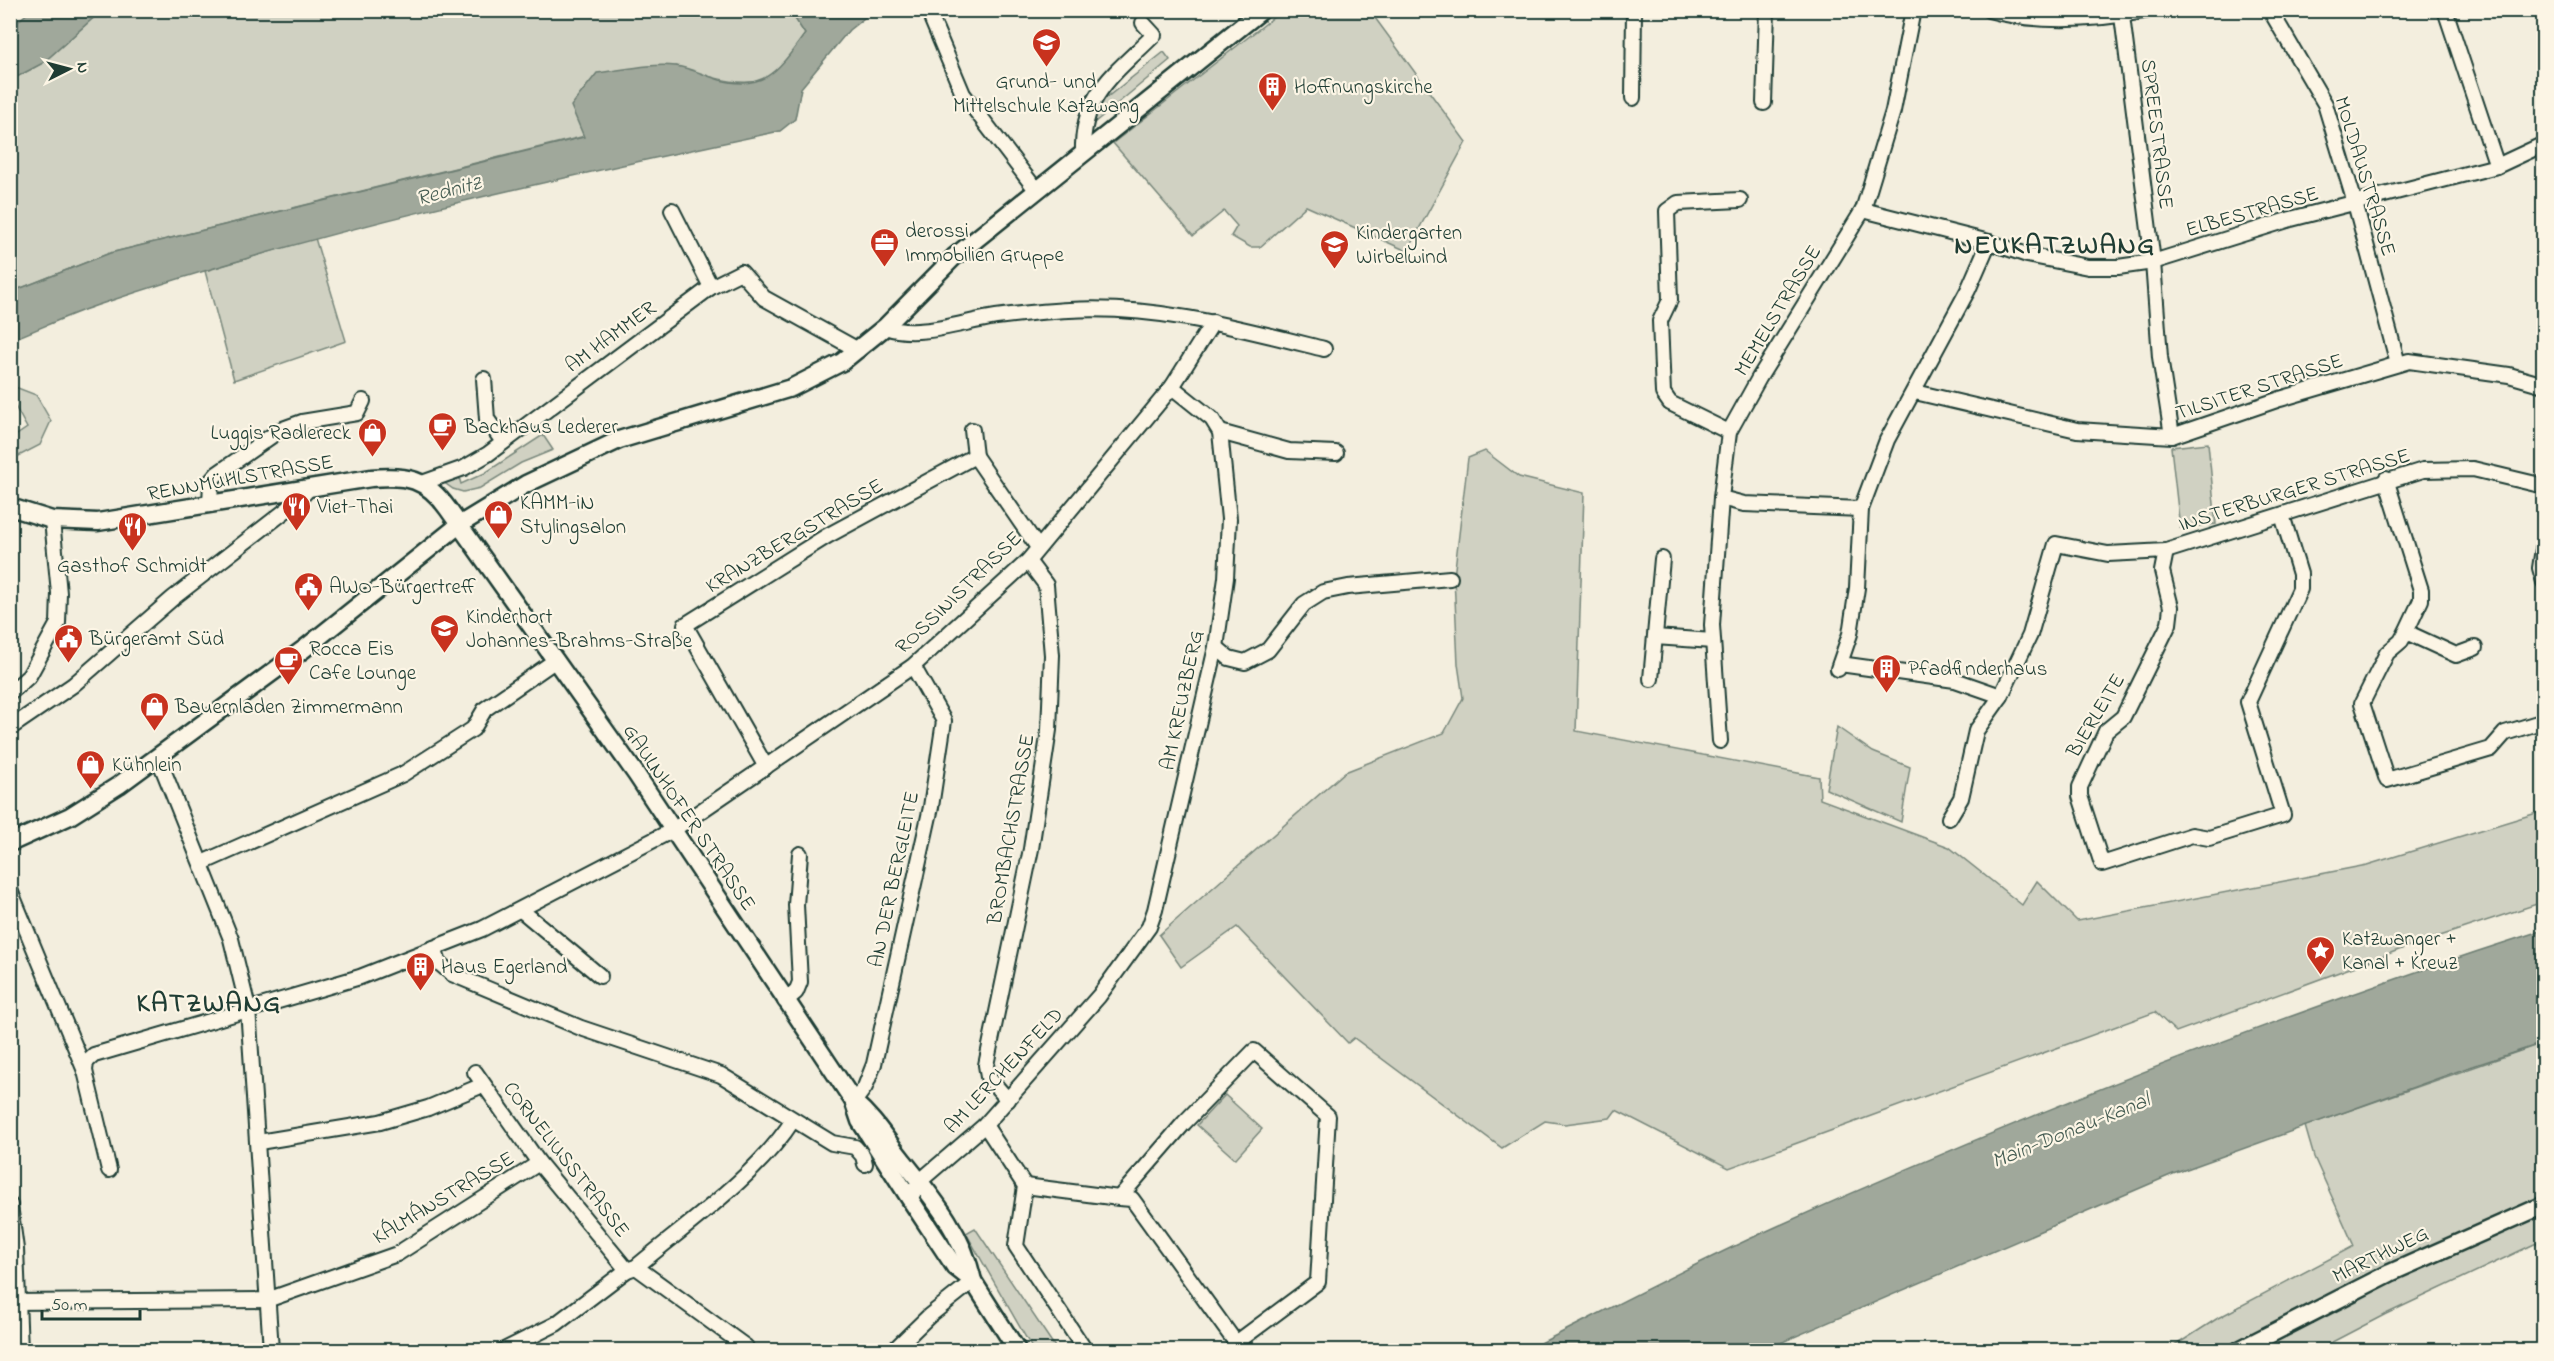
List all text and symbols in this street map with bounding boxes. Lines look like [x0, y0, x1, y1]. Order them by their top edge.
school or university icon: Grund- und Mittelschule Katzwang [1030, 26, 1062, 68]
north arrow [39, 39, 99, 99]
street label: SPREESTRASSE [2132, 57, 2180, 211]
text: N [69, 61, 94, 74]
place label: Grund- und Mittelschule Katzwang [953, 68, 1139, 124]
building icon: Hoffnungskirche [1257, 70, 1289, 112]
place label: Hoffnungskirche [1294, 73, 1433, 105]
street label: MOLDAUSTRASSE [2326, 93, 2403, 260]
water label: Rednitz [413, 167, 486, 216]
street label: ELBESTRASSE [2183, 180, 2323, 246]
place label: derossi Immobilien Gruppe [905, 217, 1064, 271]
place label: Kindergarten Wirbelwind [1356, 219, 1462, 273]
office icon: derossi Immobilien Gruppe [868, 226, 900, 268]
district label: NEUKATZWANG [1954, 227, 2156, 266]
school or university icon: Kindergarten Wirbelwind [1319, 228, 1351, 270]
street label: MEMELSTRASSE [1728, 240, 1830, 382]
street label: AM HAMMER [560, 294, 663, 381]
street label: TILSITER STRASSE [2172, 347, 2347, 429]
cafe icon: Backhaus Lederer [427, 410, 459, 452]
place label: Backhaus Lederer [463, 413, 619, 443]
shop icon: Luggis Radlereck [356, 416, 388, 458]
place label: Luggis Radlereck [211, 419, 352, 451]
street label: INSTERBURGER STRASSE [2175, 441, 2414, 540]
street label: RENNMÜHLSTRASSE [145, 448, 336, 510]
street label: KRANZBERGSTRASSE [701, 472, 890, 602]
place label: KAMM-iN Stylingsalon [520, 489, 626, 545]
restaurant icon: Viet-Thai [280, 490, 312, 532]
place label: Viet-Thai [316, 493, 393, 523]
shop icon: KAMM-iN Stylingsalon [483, 498, 515, 540]
restaurant icon: Gasthof Schmidt [116, 510, 148, 552]
street label: ROSSINISTRASSE [889, 525, 1030, 662]
place label: Gasthof Schmidt [57, 552, 207, 582]
public building icon: AWO-Bürgertreff [292, 570, 324, 612]
place label: AWO-Bürgertreff [329, 573, 477, 605]
place label: Kinderhort Johannes-Brahms-Straße [466, 603, 693, 657]
school or university icon: Kinderhort Johannes-Brahms-Straße [429, 612, 461, 654]
public building icon: Bürgeramt Süd [52, 622, 84, 664]
place label: Bürgeramt Süd [88, 625, 224, 657]
street label: AM KREUZBERG [1153, 628, 1212, 773]
place label: Rocca Eis Cafe Lounge [309, 635, 417, 691]
cafe icon: Rocca Eis Cafe Lounge [272, 644, 304, 686]
building icon: Pfadfinderhaus [1871, 652, 1903, 694]
place label: Pfadfinderhaus [1908, 655, 2047, 685]
street label: BIERLEITE [2059, 668, 2134, 765]
shop icon: Bauernladen Zimmermann [138, 690, 170, 732]
place label: Bauernladen Zimmermann [174, 693, 403, 723]
street label: GAULNHOFER STRASSE [614, 719, 762, 918]
street label: BROMBACHSTRASSE [980, 732, 1044, 928]
shop icon: Kühnlein [75, 748, 107, 790]
place label: Kühnlein [112, 751, 182, 781]
street label: AN DER BERGLEITE [862, 789, 928, 970]
place label: Katzwanger + Kanal + Kreuz [2342, 925, 2457, 979]
place icon: Katzwanger + Kanal + Kreuz [2305, 934, 2337, 976]
building icon: Haus Egerland [404, 950, 436, 992]
place label: Haus Egerland [441, 953, 568, 985]
district label: KATZWANG [136, 985, 282, 1024]
street label: AM LERCHENFELD [938, 1001, 1071, 1141]
street label: CORNELIUSSTRASSE [495, 1076, 636, 1245]
water label: Main-Donau-Kanal [1987, 1085, 2157, 1178]
street label: KÁLMÁNSTRASSE [367, 1144, 521, 1253]
street label: MARTHWEG [2328, 1220, 2434, 1292]
scale bar [42, 1283, 140, 1321]
text: 50 m [51, 1293, 88, 1319]

